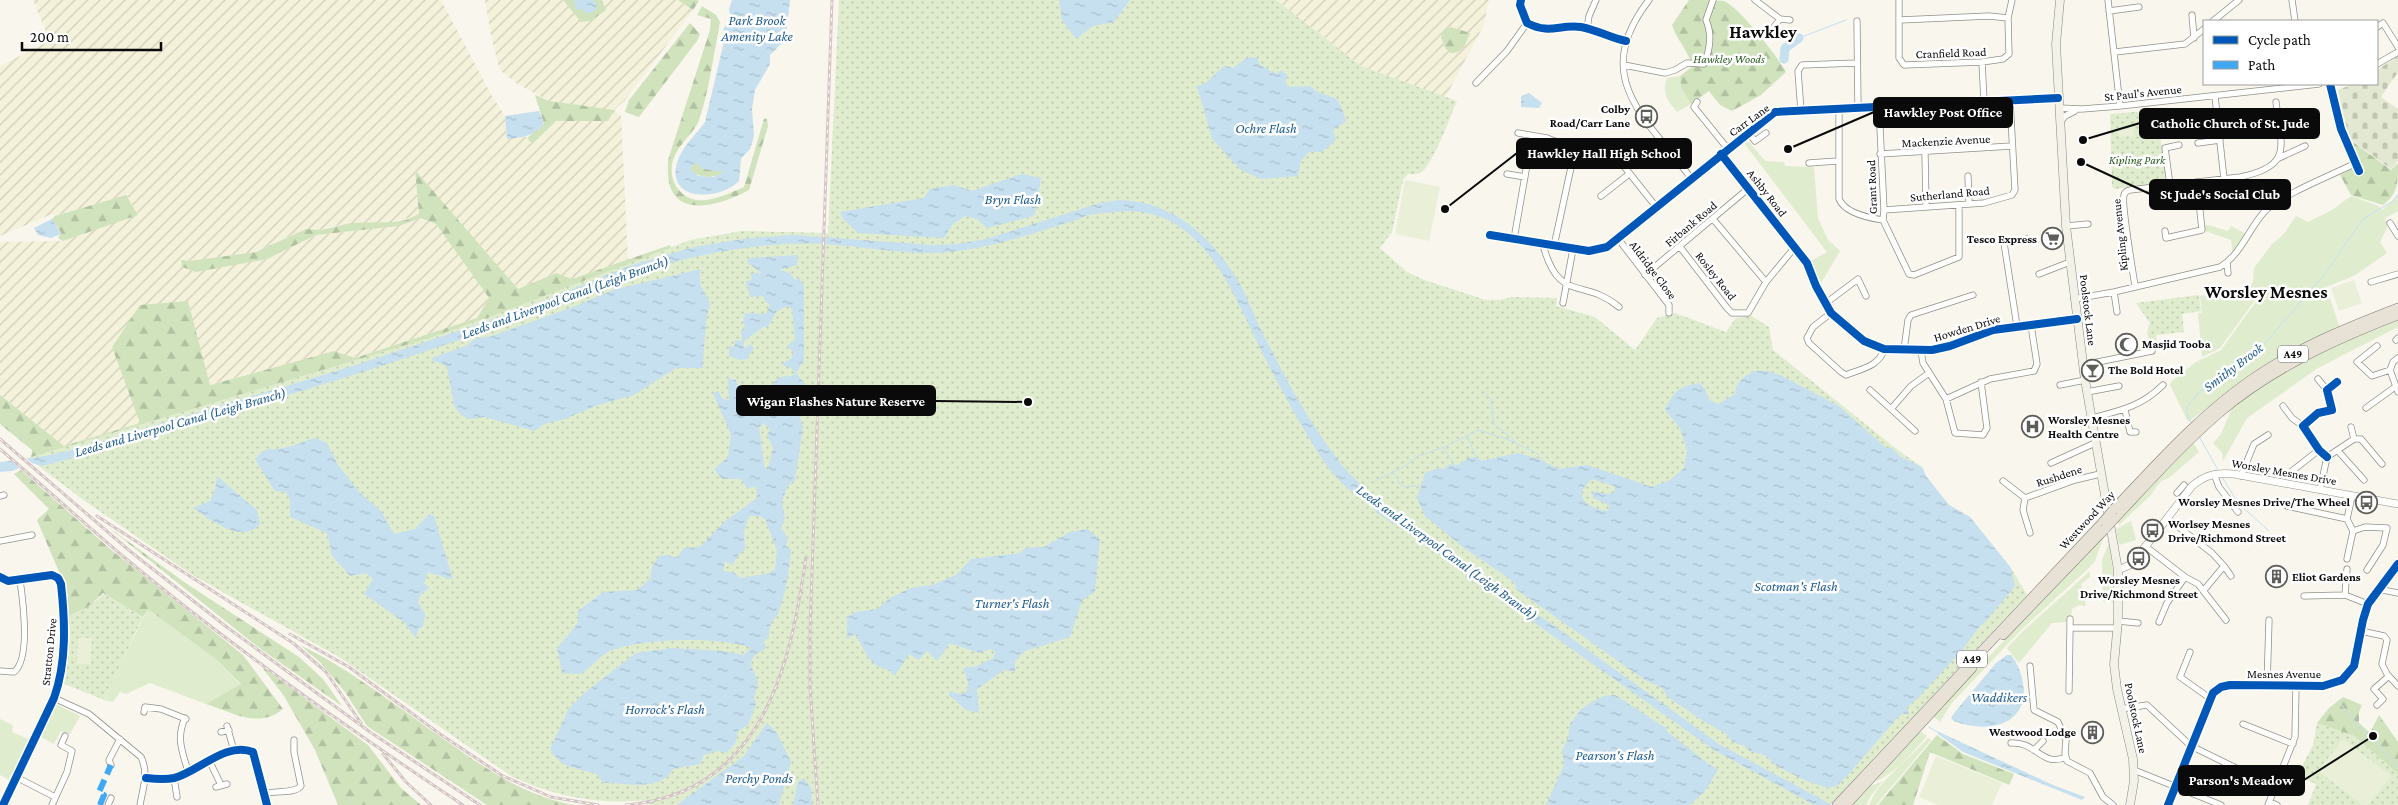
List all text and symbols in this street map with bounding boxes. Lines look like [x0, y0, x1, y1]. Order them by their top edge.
water label: Park Brook Amenity Lake [720, 12, 794, 44]
scale bar [22, 20, 161, 52]
legend [2203, 20, 2378, 85]
district label: Hawkley [1729, 22, 1797, 42]
text: 200 m [30, 29, 69, 45]
text: Cycle path [2248, 32, 2311, 49]
street label: Cranfield Road [1915, 45, 1987, 61]
park label: Hawkley Woods [1693, 52, 1765, 66]
text: Path [2248, 57, 2275, 73]
street label: St Paul's Avenue [2104, 82, 2182, 104]
callout: Hawkley Post Office [1874, 98, 2012, 127]
street label: Carr Lane [1726, 101, 1772, 139]
place label: Colby Road/Carr Lane [1550, 102, 1630, 130]
bus stop icon: Colby Road/Carr Lane [1634, 104, 1658, 128]
text: Hawkley Post Office [1884, 104, 2003, 120]
callout: Catholic Church of St. Jude [2140, 109, 2319, 138]
text: Catholic Church of St. Jude [2150, 115, 2310, 131]
water label: Ochre Flash [1235, 120, 1297, 136]
street label: Mackenzie Avenue [1901, 132, 1991, 150]
callout: Hawkley Hall High School [1517, 139, 1691, 168]
text: Hawkley Hall High School [1527, 145, 1681, 161]
park label: Kipling Park [2109, 153, 2166, 167]
street label: Grant Road [1864, 159, 1880, 214]
street label: Ashby Road [1744, 167, 1790, 220]
callout: St Jude's Social Club [2150, 180, 2290, 209]
street label: Sutherland Road [1910, 183, 1991, 204]
text: St Jude's Social Club [2160, 186, 2280, 202]
water label: Bryn Flash [985, 191, 1041, 207]
street label: Firbank Road [1662, 198, 1720, 250]
street label: Kipling Avenue [2109, 198, 2131, 272]
supermarket icon: Tesco Express [2041, 227, 2065, 251]
place label: Tesco Express [1967, 232, 2037, 246]
street label: Aldridge Close [1627, 238, 1679, 302]
street label: Rosley Road [1693, 249, 1740, 304]
water label: Leeds and Liverpool Canal (Leigh Branch) [459, 252, 671, 343]
street label: Poolstock Lane [2077, 274, 2099, 346]
district label: Worsley Mesnes [2203, 282, 2328, 302]
street label: Howden Drive [1932, 311, 2002, 345]
mosque icon: Masjid Tooba [2114, 332, 2138, 356]
place label: Masjid Tooba [2142, 337, 2211, 351]
water label: Smithy Brook [2200, 339, 2267, 395]
road number: A49 [2278, 346, 2308, 362]
bar icon: The Bold Hotel [2080, 358, 2104, 382]
place label: The Bold Hotel [2108, 363, 2184, 377]
water label: Leeds and Liverpool Canal (Leigh Branch) [73, 384, 288, 461]
callout: Wigan Flashes Nature Reserve [737, 386, 935, 415]
text: Wigan Flashes Nature Reserve [746, 393, 926, 409]
place label: Worsley Mesnes Health Centre [2047, 413, 2130, 441]
hospital icon: Worsley Mesnes Health Centre [2020, 415, 2044, 439]
street label: Worsley Mesnes Drive [2230, 456, 2338, 488]
street label: Rushdene [2034, 462, 2084, 490]
water label: Leeds and Liverpool Canal (Leigh Branch) [1353, 481, 1540, 624]
street label: Westwood Way [2056, 487, 2118, 552]
bus stop icon: Worsley Mesnes Drive/The Wheel [2354, 490, 2378, 514]
place label: Worsley Mesnes Drive/The Wheel [2177, 495, 2350, 509]
place label: Worlsey Mesnes Drive/Richmond Street [2167, 517, 2287, 545]
bus stop icon: Worlsey Mesnes Drive/Richmond Street [2140, 519, 2164, 543]
bus stop icon: Worsley Mesnes Drive/Richmond Street [2127, 547, 2151, 571]
building icon: Eliot Gardens [2264, 565, 2288, 589]
place label: Eliot Gardens [2292, 570, 2361, 584]
place label: Worsley Mesnes Drive/Richmond Street [2080, 573, 2199, 601]
water label: Scotman's Flash [1754, 578, 1838, 594]
water label: Turner's Flash [975, 595, 1050, 611]
street label: Stratton Drive [38, 618, 60, 686]
road number: A49 [1957, 651, 1987, 668]
street label: Mesnes Avenue [2247, 667, 2321, 681]
street label: Poolstock Lane [2122, 682, 2150, 754]
water label: Waddikers [1971, 689, 2028, 705]
water label: Horrock's Flash [625, 701, 705, 717]
building icon: Westwood Lodge [2080, 720, 2104, 744]
place label: Westwood Lodge [1988, 725, 2076, 739]
water label: Pearson's Flash [1576, 747, 1655, 763]
callout: Parson's Meadow [2179, 766, 2304, 795]
water label: Perchy Ponds [725, 770, 793, 786]
text: Parson's Meadow [2189, 772, 2294, 788]

